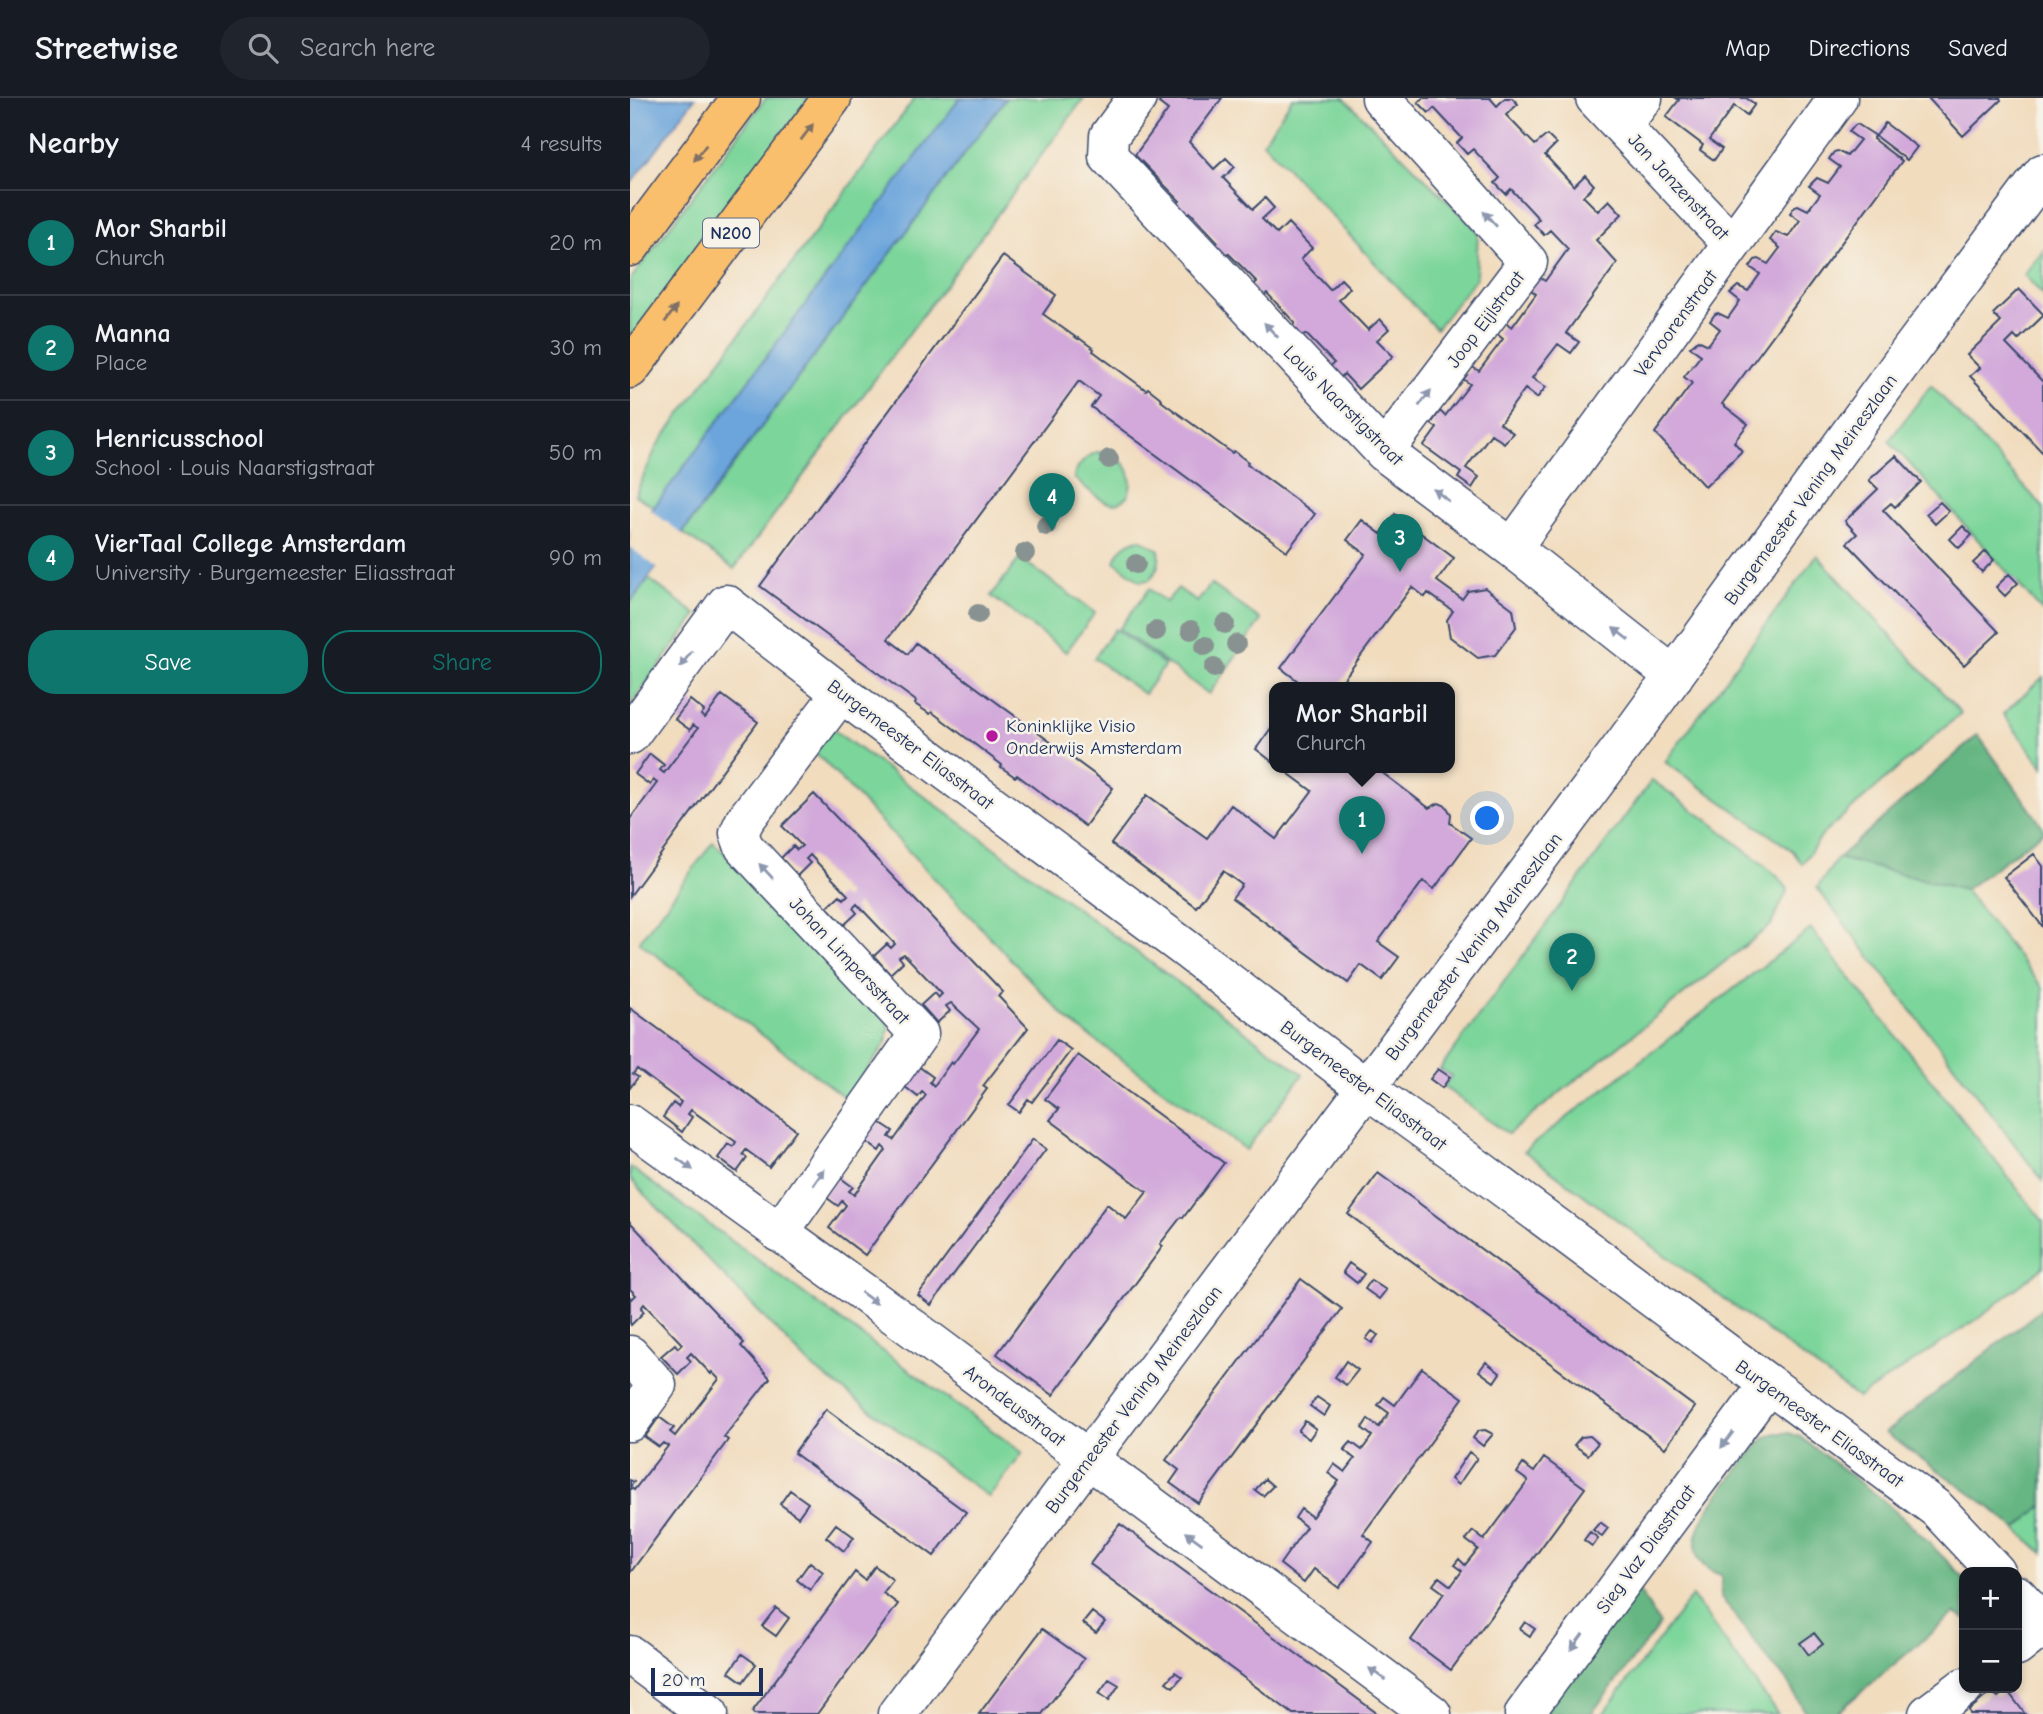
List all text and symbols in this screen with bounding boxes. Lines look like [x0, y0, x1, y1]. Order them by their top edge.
search box [220, 17, 710, 80]
text: Streetwise [35, 29, 178, 67]
icon: search [244, 29, 282, 67]
text: Search here [300, 33, 435, 63]
text: Map [1725, 34, 1771, 62]
text: Directions [1809, 34, 1910, 62]
text: Saved [1948, 34, 2008, 62]
one-way arrow [800, 123, 814, 141]
text: Nearby [28, 126, 119, 161]
street label: Jan Janzenstraat [1623, 129, 1734, 245]
text: 4 results [520, 130, 602, 157]
one-way arrow [694, 144, 708, 162]
one-way arrow [1483, 211, 1498, 228]
text: Mor Sharbil [95, 214, 227, 244]
road number: N200 [703, 218, 759, 248]
text: 1 [46, 229, 56, 256]
text: 20 m [549, 229, 602, 256]
text: Church [95, 244, 165, 271]
street label: Vervoorenstraat [1630, 265, 1722, 381]
street label: Joop Eijlstraat [1442, 267, 1530, 372]
one-way arrow [663, 305, 677, 323]
text: Manna [95, 319, 171, 349]
one-way arrow [1262, 322, 1279, 339]
text: 2 [45, 334, 57, 361]
text: 30 m [550, 334, 602, 361]
street label: Louis Naarstigstraat [1279, 341, 1408, 471]
text: Place [95, 349, 147, 376]
street label: Burgemeester Vening Meineszlaan [1720, 370, 1902, 609]
one-way arrow [1418, 389, 1433, 407]
text: Henricusschool [95, 424, 264, 454]
text: 3 [45, 439, 57, 466]
text: 50 m [549, 439, 602, 466]
text: School · Louis Naarstigstraat [95, 454, 374, 481]
pin: 4 [1029, 473, 1075, 531]
one-way arrow [1432, 487, 1450, 502]
pin: 3 [1377, 514, 1423, 572]
text: VierTaal College Amsterdam [95, 529, 406, 559]
text: 4 [46, 544, 56, 571]
text: 90 m [549, 544, 602, 571]
text: University · Burgemeester Eliasstraat [95, 559, 454, 586]
one-way arrow [1612, 626, 1630, 641]
button: Save [28, 630, 308, 694]
button: Share [322, 630, 602, 694]
one-way arrow [679, 650, 693, 668]
street label: Burgemeester Eliasstraat [823, 675, 998, 815]
popup [1269, 682, 1455, 773]
text: Mor Sharbil [1296, 699, 1428, 729]
place label: Koninklijke Visio Onderwijs Amsterdam [1006, 715, 1182, 759]
marker: Koninklijke Visio Onderwijs Amsterdam [984, 728, 1000, 744]
text: Church [1296, 729, 1366, 756]
pin: 1 [1339, 796, 1385, 854]
your location [1470, 801, 1504, 835]
street label: Burgemeester Vening Meineszlaan [1381, 828, 1567, 1065]
one-way arrow [758, 862, 774, 880]
street label: Johan Limpersstraat [785, 893, 914, 1029]
pin: 2 [1549, 933, 1595, 991]
street label: Burgemeester Eliasstraat [1276, 1016, 1451, 1156]
one-way arrow [676, 1157, 694, 1171]
one-way arrow [812, 1168, 826, 1186]
street label: Burgemeester Vening Meineszlaan [1041, 1281, 1227, 1518]
one-way arrow [860, 1291, 879, 1305]
street label: Burgemeester Eliasstraat [1731, 1355, 1908, 1492]
street label: Arondeusstraat [959, 1360, 1070, 1452]
one-way arrow [1720, 1431, 1734, 1449]
street label: Sieg Vaz Diasstraat [1592, 1480, 1700, 1618]
one-way arrow [1185, 1532, 1203, 1546]
map controls [1959, 1567, 2022, 1693]
button: + [1959, 1567, 2022, 1630]
button: − [1959, 1630, 2022, 1693]
one-way arrow [1569, 1633, 1584, 1651]
scale bar [651, 1665, 763, 1697]
one-way arrow [1368, 1667, 1386, 1681]
text: 20 m [662, 1669, 706, 1691]

